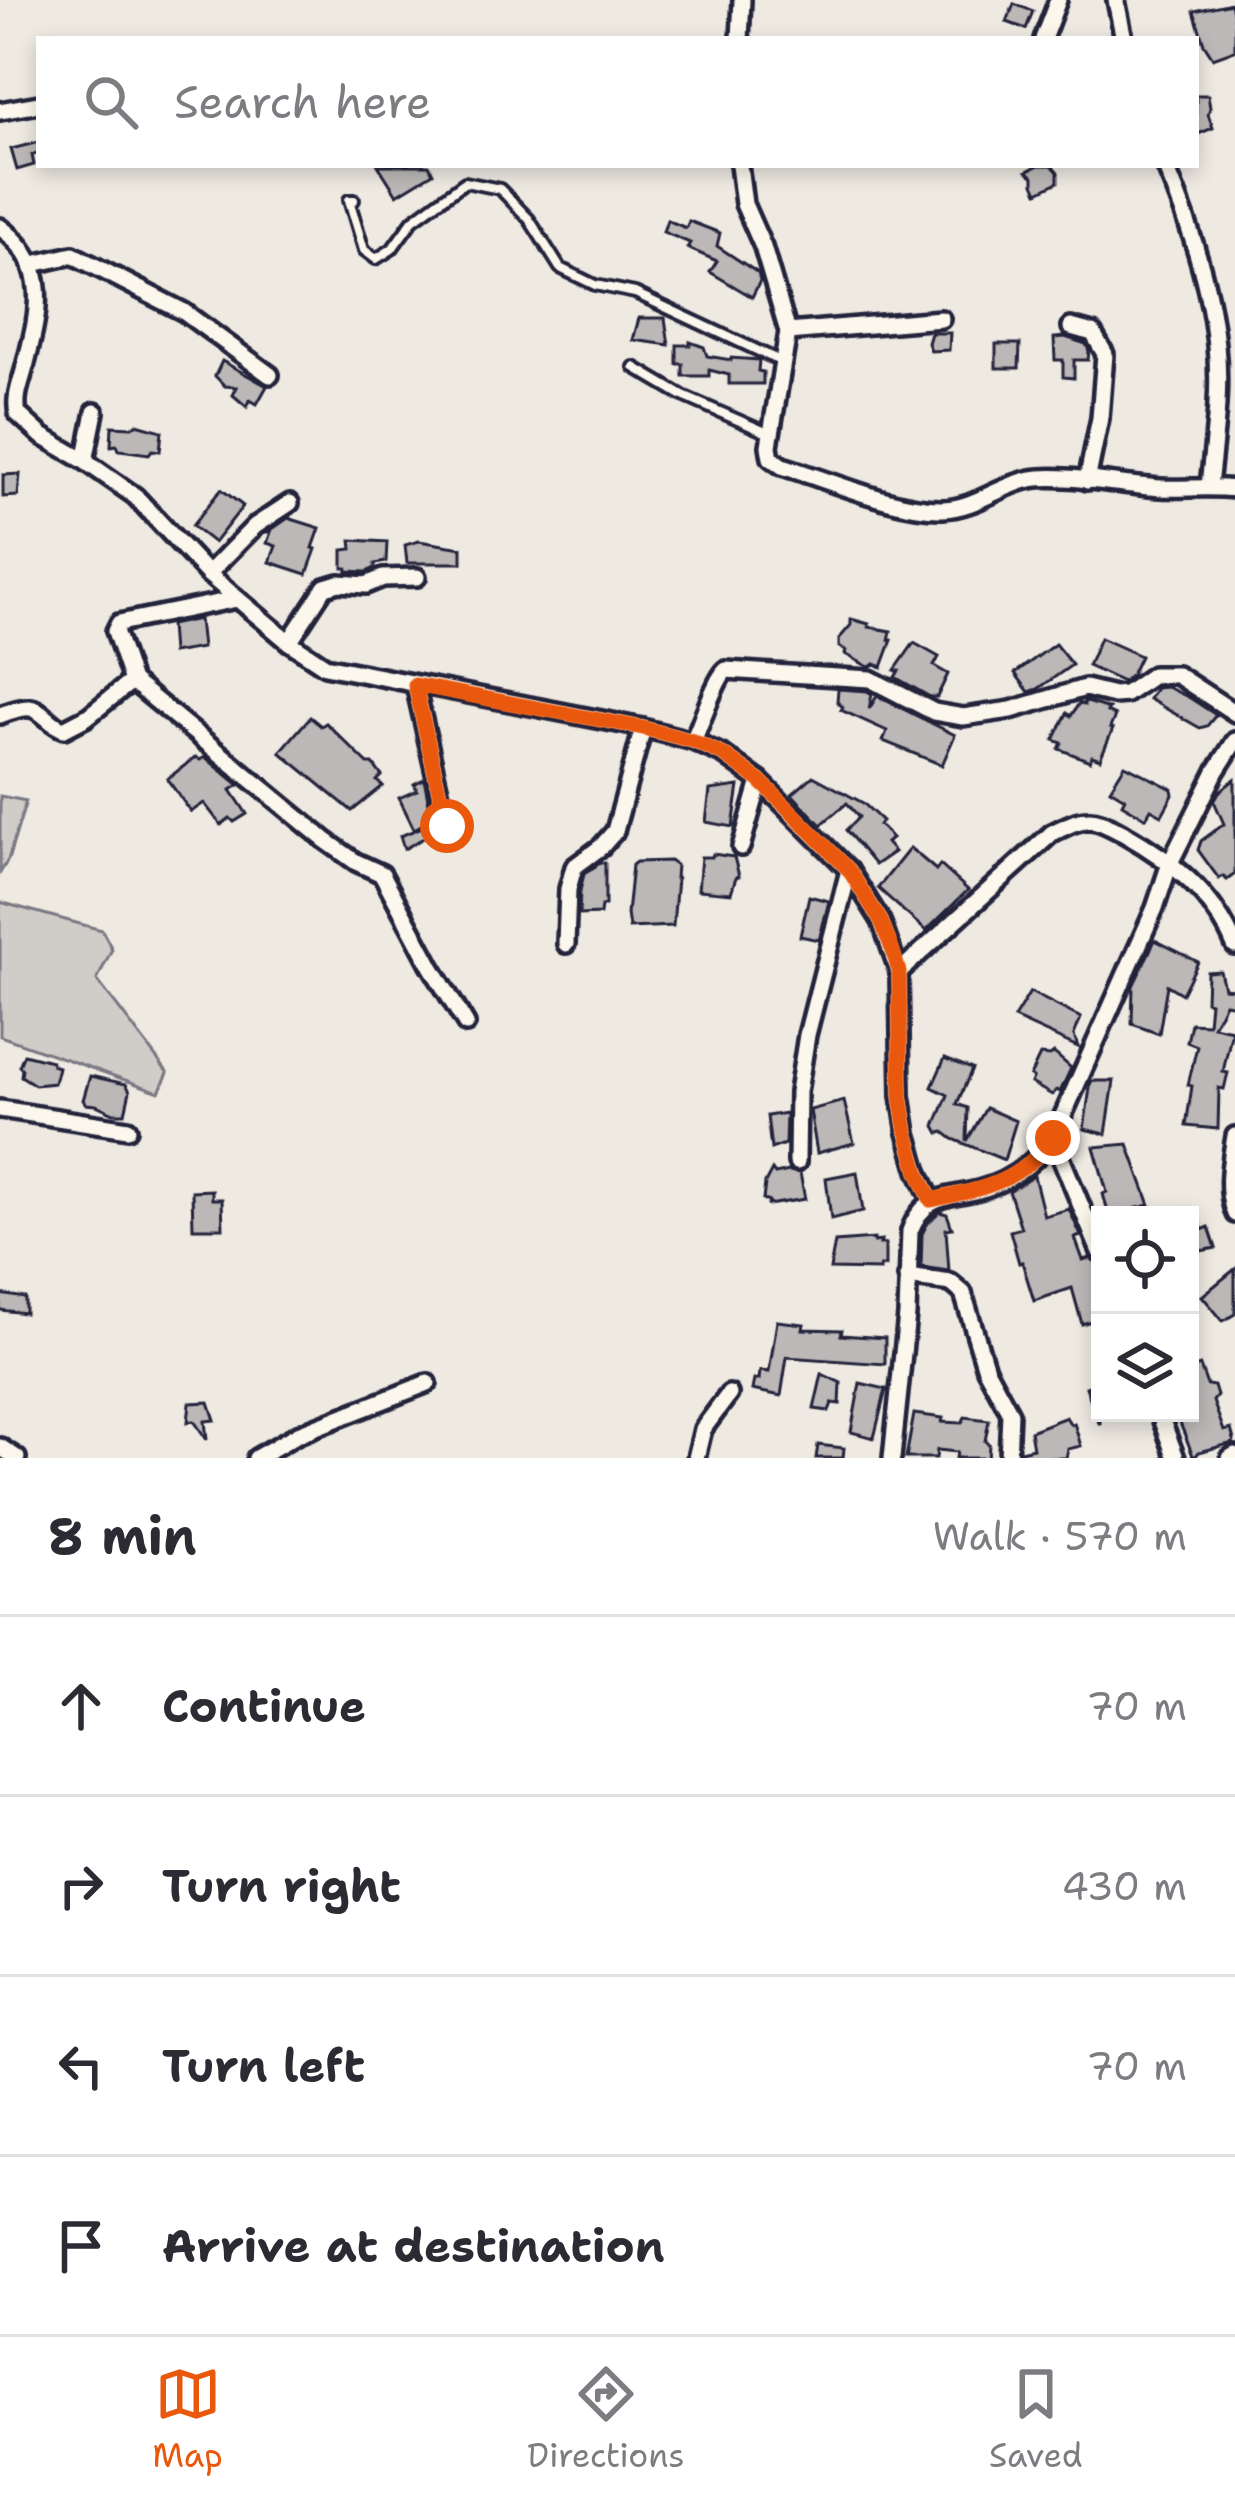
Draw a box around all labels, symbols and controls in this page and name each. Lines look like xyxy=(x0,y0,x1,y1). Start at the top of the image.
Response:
search box xyxy=(36,36,1199,168)
icon: search xyxy=(78,69,144,135)
text: Search here xyxy=(174,72,431,132)
route start xyxy=(420,799,474,853)
route end xyxy=(1026,1111,1080,1165)
map controls xyxy=(1091,1206,1199,1422)
button: locate xyxy=(1091,1206,1199,1314)
button: layers xyxy=(1091,1314,1199,1422)
text: 8 min xyxy=(48,1502,197,1570)
text: Walk · 570 m xyxy=(933,1510,1187,1562)
icon: ahead xyxy=(48,1673,114,1739)
text: Continue xyxy=(162,1676,366,1736)
text: 70 m xyxy=(1086,1680,1187,1732)
icon: right xyxy=(48,1853,114,1919)
text: Turn right xyxy=(162,1856,401,1916)
text: 430 m xyxy=(1062,1860,1187,1912)
icon: left xyxy=(48,2033,114,2099)
text: Turn left xyxy=(162,2036,365,2096)
text: 70 m xyxy=(1086,2040,1187,2092)
icon: arrive xyxy=(48,2213,114,2279)
text: Arrive at destination xyxy=(162,2216,665,2276)
tab: Map xyxy=(152,2361,223,2478)
tab: Directions xyxy=(527,2361,685,2478)
tab: Saved xyxy=(989,2361,1083,2478)

